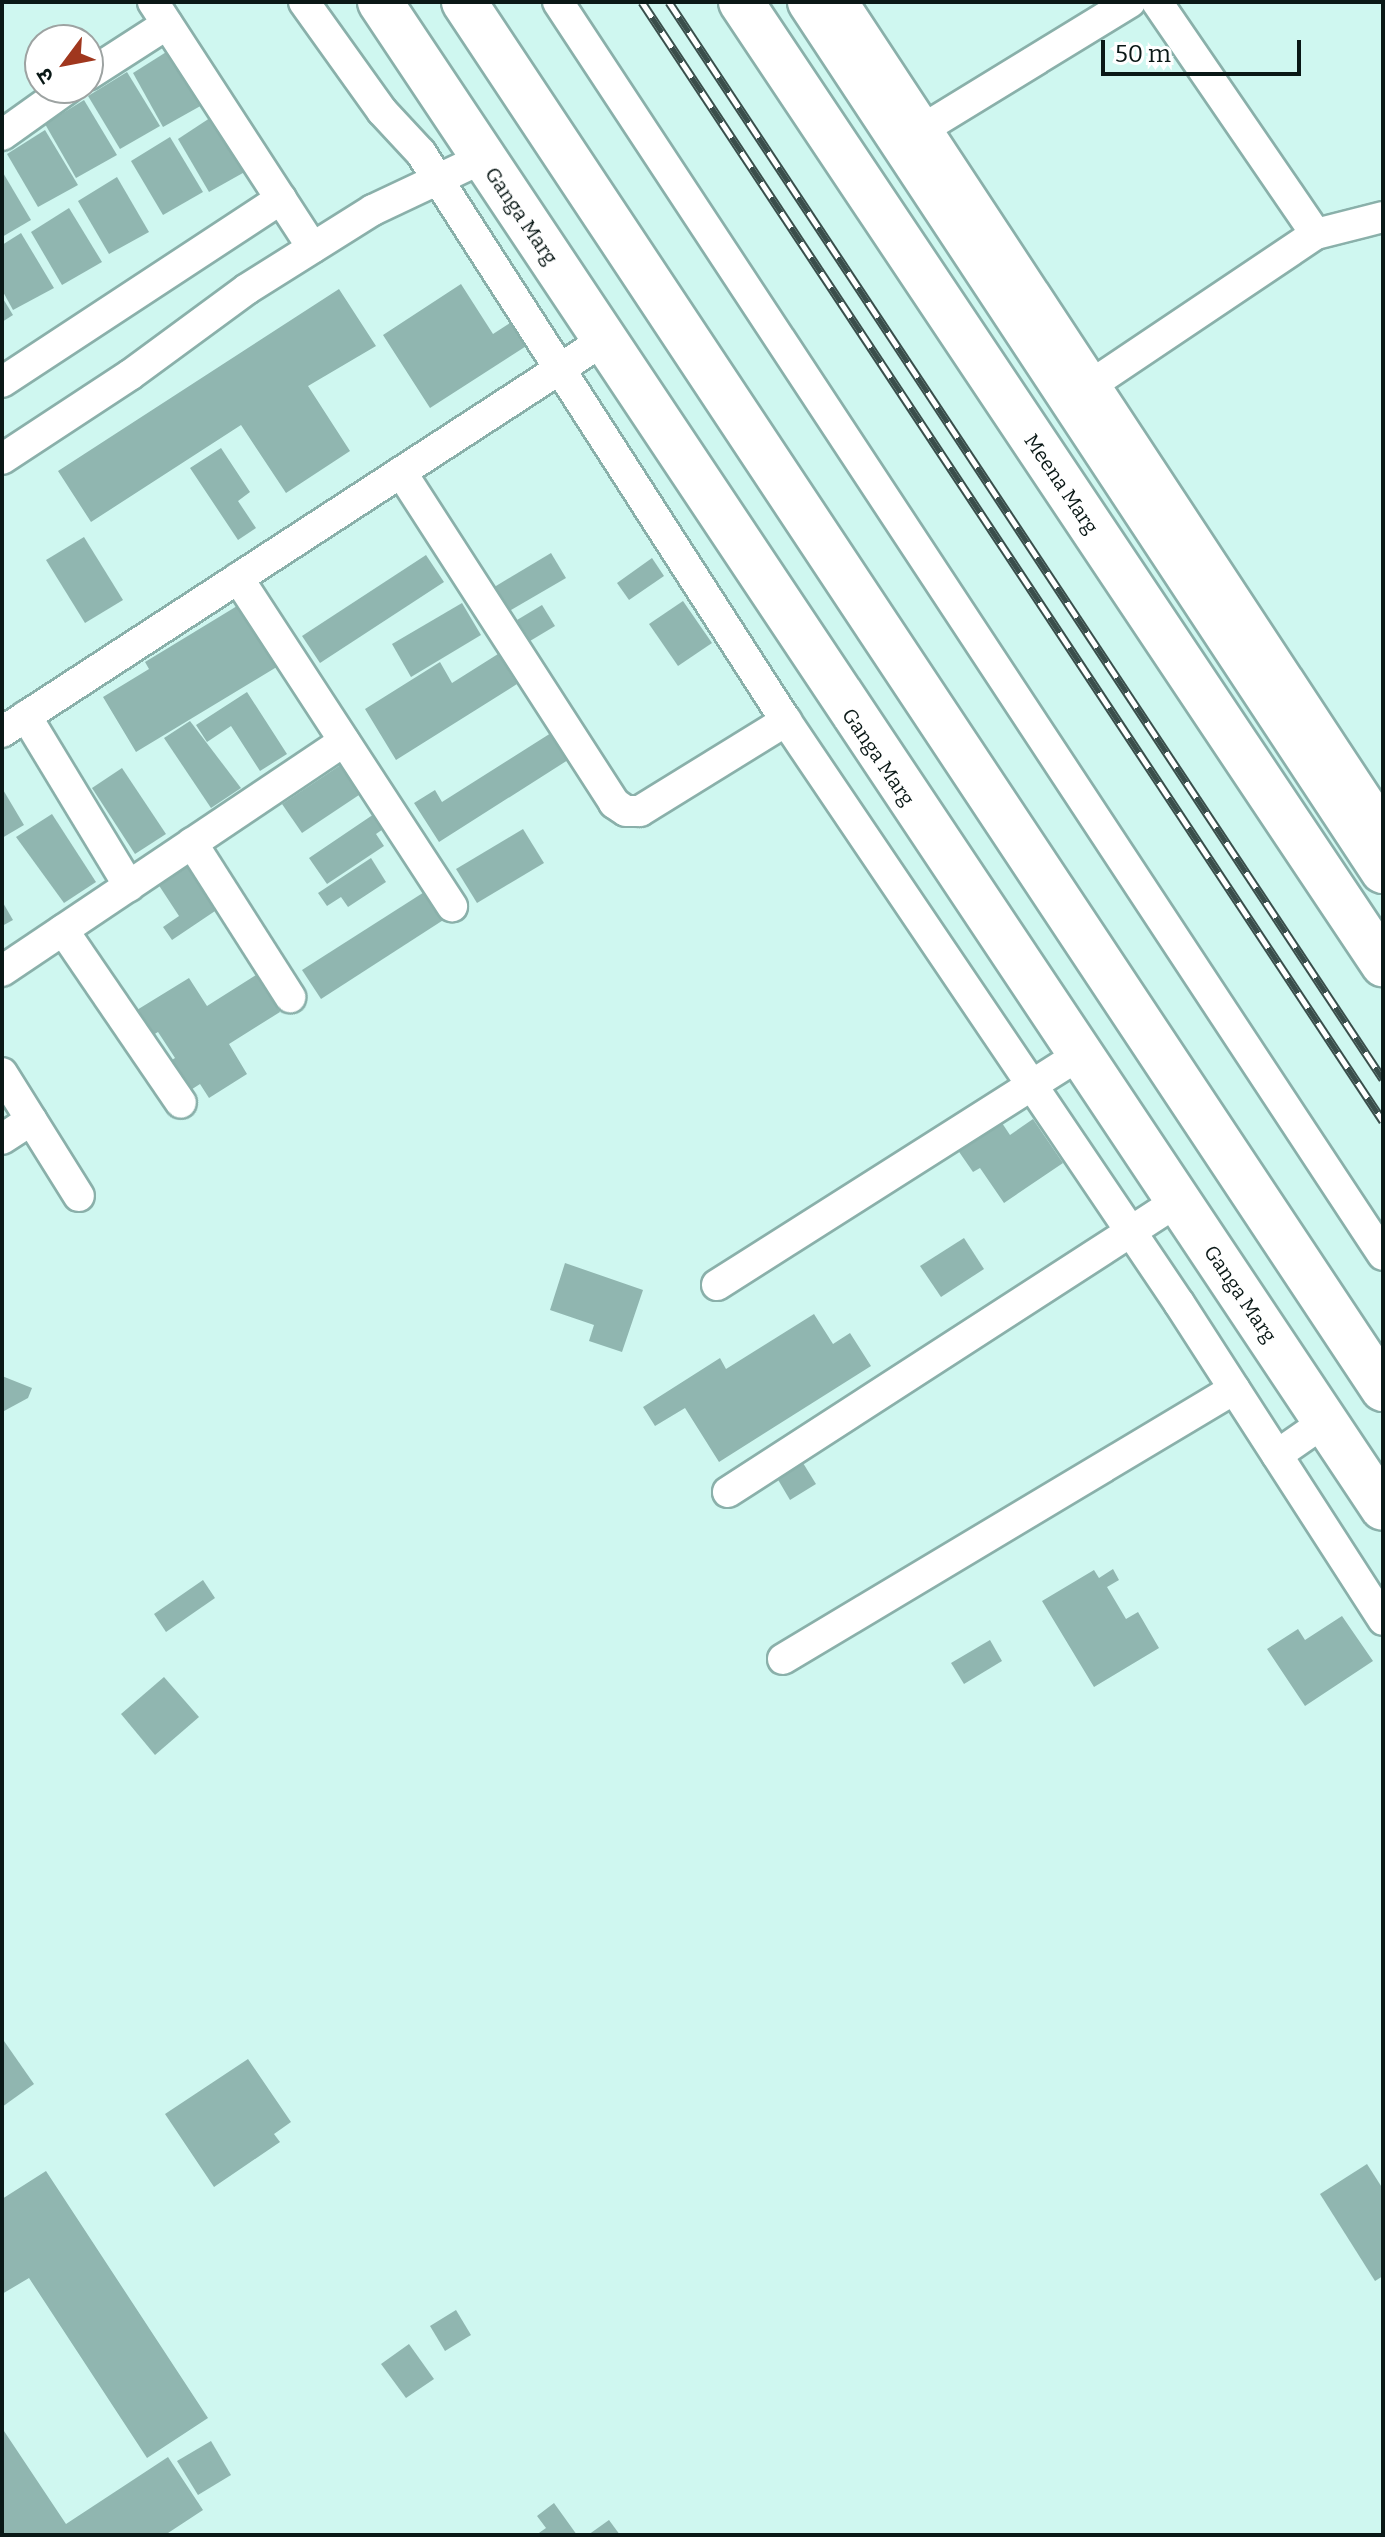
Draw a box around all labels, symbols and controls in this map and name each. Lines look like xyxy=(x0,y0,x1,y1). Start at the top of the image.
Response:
north arrow xyxy=(24,24,104,104)
scale bar xyxy=(1105,24,1305,74)
text: 50 m xyxy=(1115,40,1171,68)
text: उ xyxy=(30,63,60,89)
street label: Ganga Marg xyxy=(480,163,562,269)
street label: Meena Marg xyxy=(1019,430,1103,538)
street label: Ganga Marg xyxy=(837,704,919,810)
street label: Ganga Marg xyxy=(1199,1241,1281,1347)

